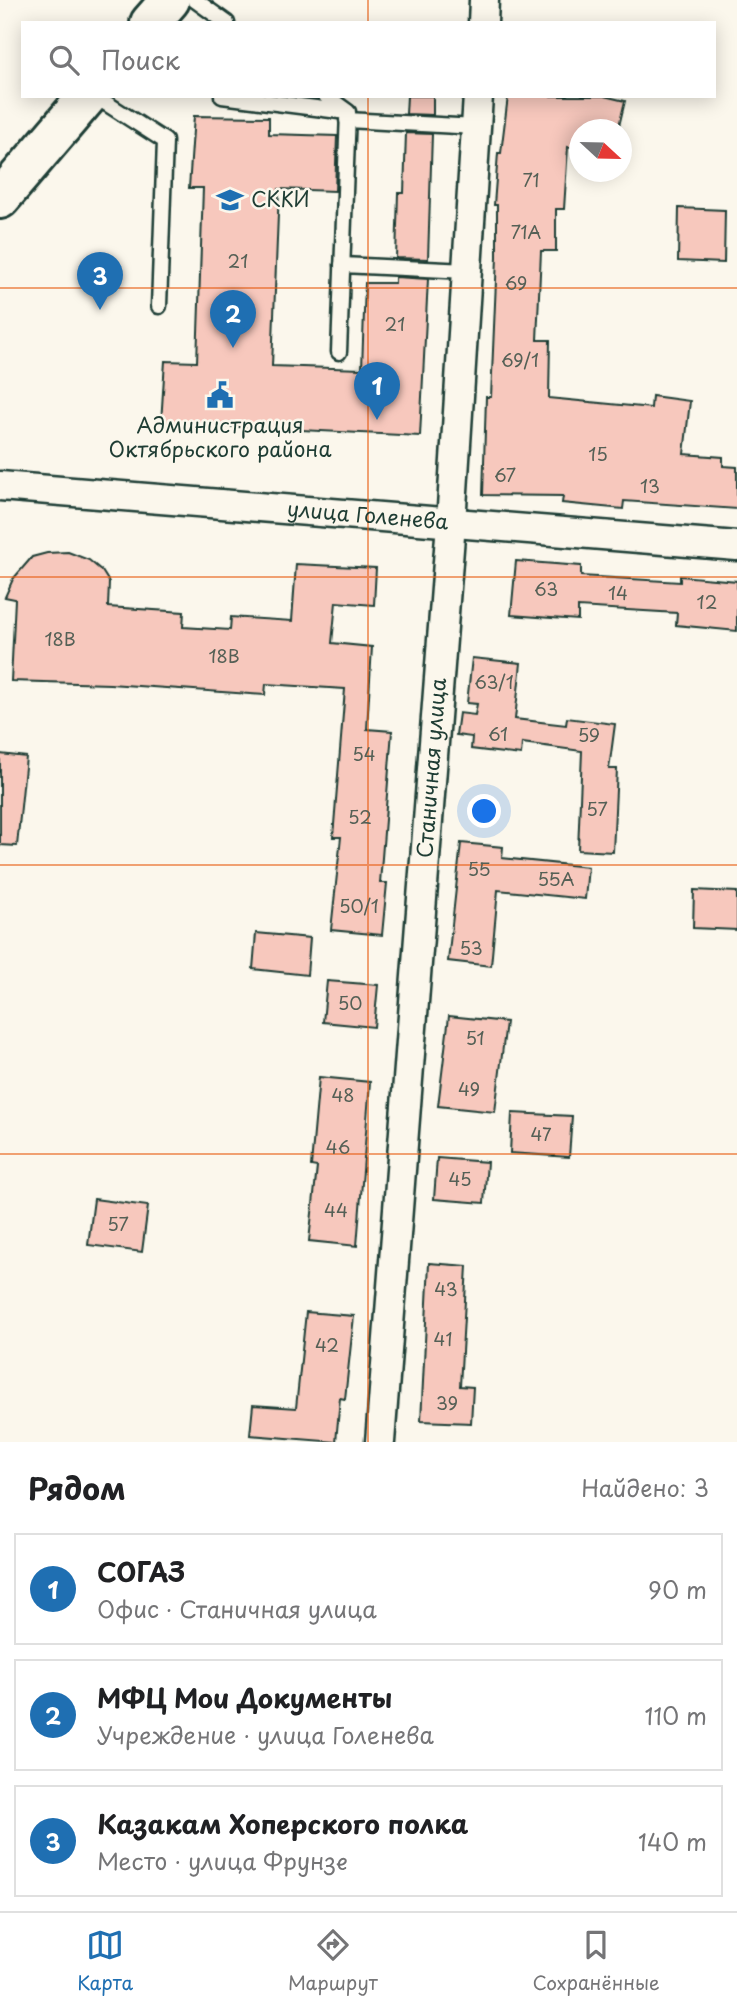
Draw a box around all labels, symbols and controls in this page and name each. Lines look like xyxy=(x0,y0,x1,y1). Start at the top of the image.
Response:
search box xyxy=(21,21,716,98)
text: Поиск xyxy=(101,40,180,79)
icon: search xyxy=(45,41,83,79)
north arrow xyxy=(569,119,632,182)
house number: 71 xyxy=(523,166,539,193)
place label: СККИ xyxy=(251,182,310,214)
school or university icon: СККИ xyxy=(215,185,245,215)
house number: 71А xyxy=(511,218,542,245)
house number: 21 xyxy=(228,247,248,274)
pin: 3 xyxy=(77,252,123,310)
house number: 69 xyxy=(505,269,527,296)
pin: 2 xyxy=(210,290,256,348)
house number: 21 xyxy=(385,310,405,337)
house number: 69/1 xyxy=(501,346,539,373)
pin: 1 xyxy=(354,362,400,420)
public building icon: Администрация Октябрьского района xyxy=(205,380,235,410)
place label: Администрация Октябрьского района xyxy=(109,408,331,464)
house number: 15 xyxy=(588,440,608,467)
house number: 67 xyxy=(494,461,516,488)
house number: 13 xyxy=(640,472,660,499)
street label: улица Голенева xyxy=(286,491,450,536)
house number: 63 xyxy=(534,575,558,602)
house number: 14 xyxy=(608,579,628,606)
house number: 12 xyxy=(697,588,717,615)
house number: 18В xyxy=(44,625,76,652)
house number: 18В xyxy=(208,642,240,669)
house number: 63/1 xyxy=(474,668,514,695)
street label: Станичная улица xyxy=(407,676,453,859)
house number: 61 xyxy=(488,720,508,747)
house number: 59 xyxy=(578,721,600,748)
house number: 54 xyxy=(352,740,376,767)
your location xyxy=(467,794,501,828)
house number: 57 xyxy=(586,795,608,822)
house number: 52 xyxy=(348,803,372,830)
house number: 55 xyxy=(467,855,491,882)
house number: 55А xyxy=(538,865,575,892)
house number: 50/1 xyxy=(339,892,379,919)
house number: 53 xyxy=(459,934,483,961)
house number: 50 xyxy=(338,989,362,1016)
house number: 51 xyxy=(465,1024,485,1051)
house number: 49 xyxy=(458,1075,480,1102)
house number: 48 xyxy=(331,1081,355,1108)
house number: 47 xyxy=(530,1120,552,1147)
house number: 46 xyxy=(326,1133,350,1160)
house number: 45 xyxy=(449,1165,472,1192)
house number: 44 xyxy=(324,1196,348,1223)
house number: 57 xyxy=(107,1210,129,1237)
house number: 43 xyxy=(434,1275,458,1302)
house number: 41 xyxy=(434,1325,452,1352)
house number: 42 xyxy=(315,1331,339,1358)
house number: 39 xyxy=(436,1389,458,1416)
text: Рядом xyxy=(28,1465,126,1510)
text: Найдено: 3 xyxy=(581,1470,709,1505)
text: СОГАЗ xyxy=(97,1552,185,1591)
text: 1 xyxy=(48,1572,59,1607)
text: 90 m xyxy=(648,1572,707,1607)
text: Офис · Станичная улица xyxy=(97,1591,377,1626)
text: МФЦ Мои Документы xyxy=(97,1678,392,1717)
text: 2 xyxy=(45,1698,61,1733)
text: 110 m xyxy=(645,1698,707,1733)
text: Учреждение · улица Голенева xyxy=(97,1717,434,1752)
text: Казакам Хоперского полка xyxy=(97,1804,468,1843)
text: 3 xyxy=(45,1824,61,1859)
text: 140 m xyxy=(638,1824,707,1859)
text: Место · улица Фрунзе xyxy=(97,1843,348,1878)
tab: Карта xyxy=(77,1926,133,1996)
tab: Маршрут xyxy=(288,1926,378,1996)
tab: Сохранённые xyxy=(533,1926,660,1996)

